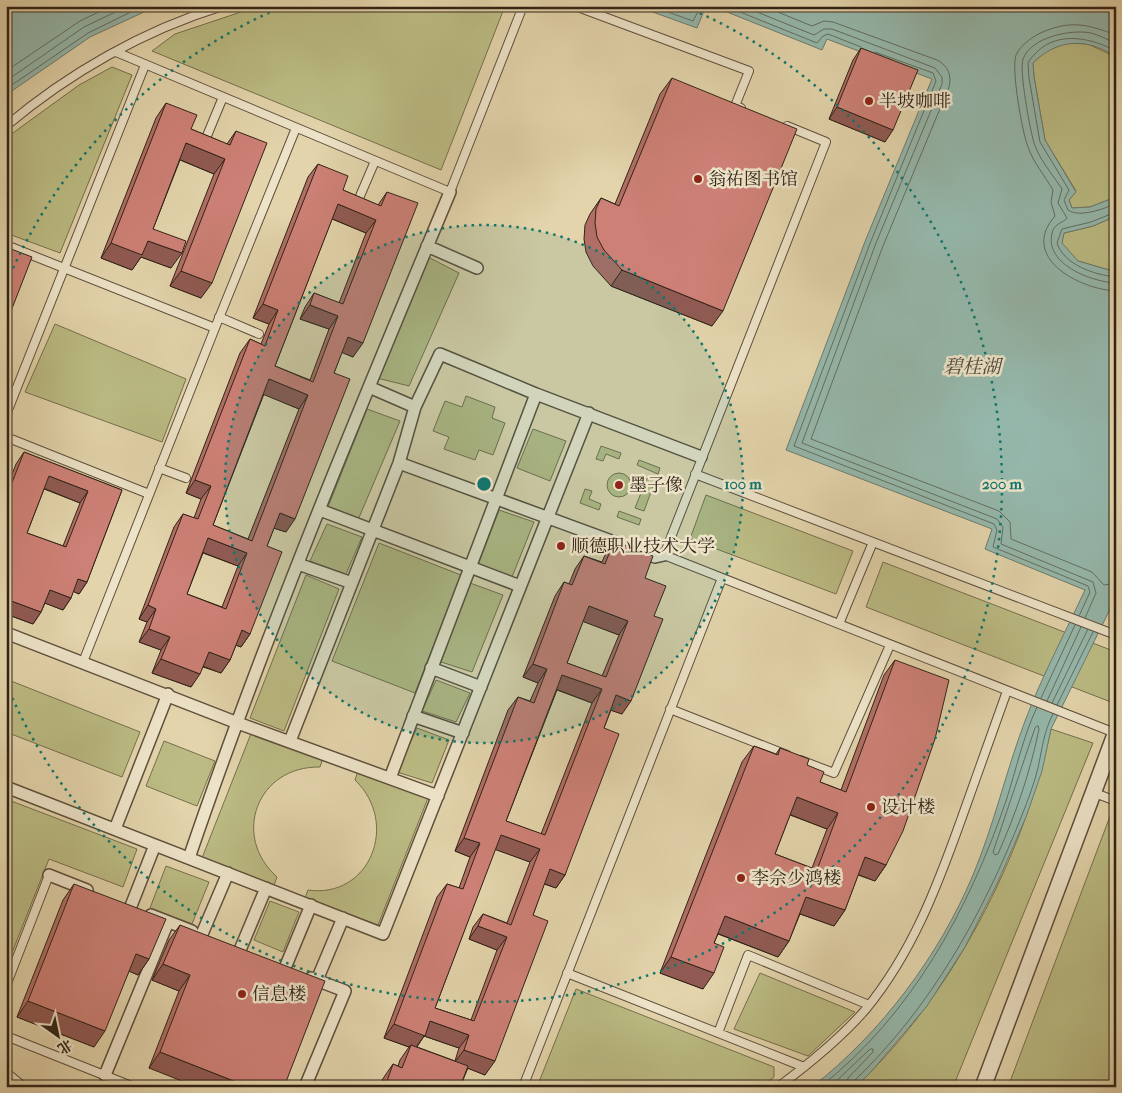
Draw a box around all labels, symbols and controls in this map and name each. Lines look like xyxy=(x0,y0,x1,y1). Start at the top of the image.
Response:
place label: 半坡咖啡 xyxy=(879,91,951,112)
marker: 半坡咖啡 xyxy=(863,95,875,107)
place label: 翁祐图书馆 xyxy=(708,169,798,190)
marker: 翁祐图书馆 xyxy=(692,173,704,185)
water label: 碧桂湖 xyxy=(943,356,1003,378)
centre of rings xyxy=(475,475,493,493)
place label: 墨子像 xyxy=(629,475,683,496)
text: 100 m xyxy=(724,475,762,493)
text: 200 m xyxy=(982,475,1022,493)
marker: 墨子像 xyxy=(613,479,625,491)
place label: 顺德职业技术大学 xyxy=(571,536,715,557)
marker: 顺德职业技术大学 xyxy=(555,540,567,552)
place label: 设计楼 xyxy=(881,797,935,818)
marker: 设计楼 xyxy=(865,801,877,813)
place label: 李佘少鸿楼 xyxy=(751,868,841,889)
marker: 李佘少鸿楼 xyxy=(735,872,747,884)
place label: 信息楼 xyxy=(252,984,306,1005)
marker: 信息楼 xyxy=(236,988,248,1000)
north arrow xyxy=(32,1010,82,1060)
text: 北 xyxy=(54,1036,75,1057)

